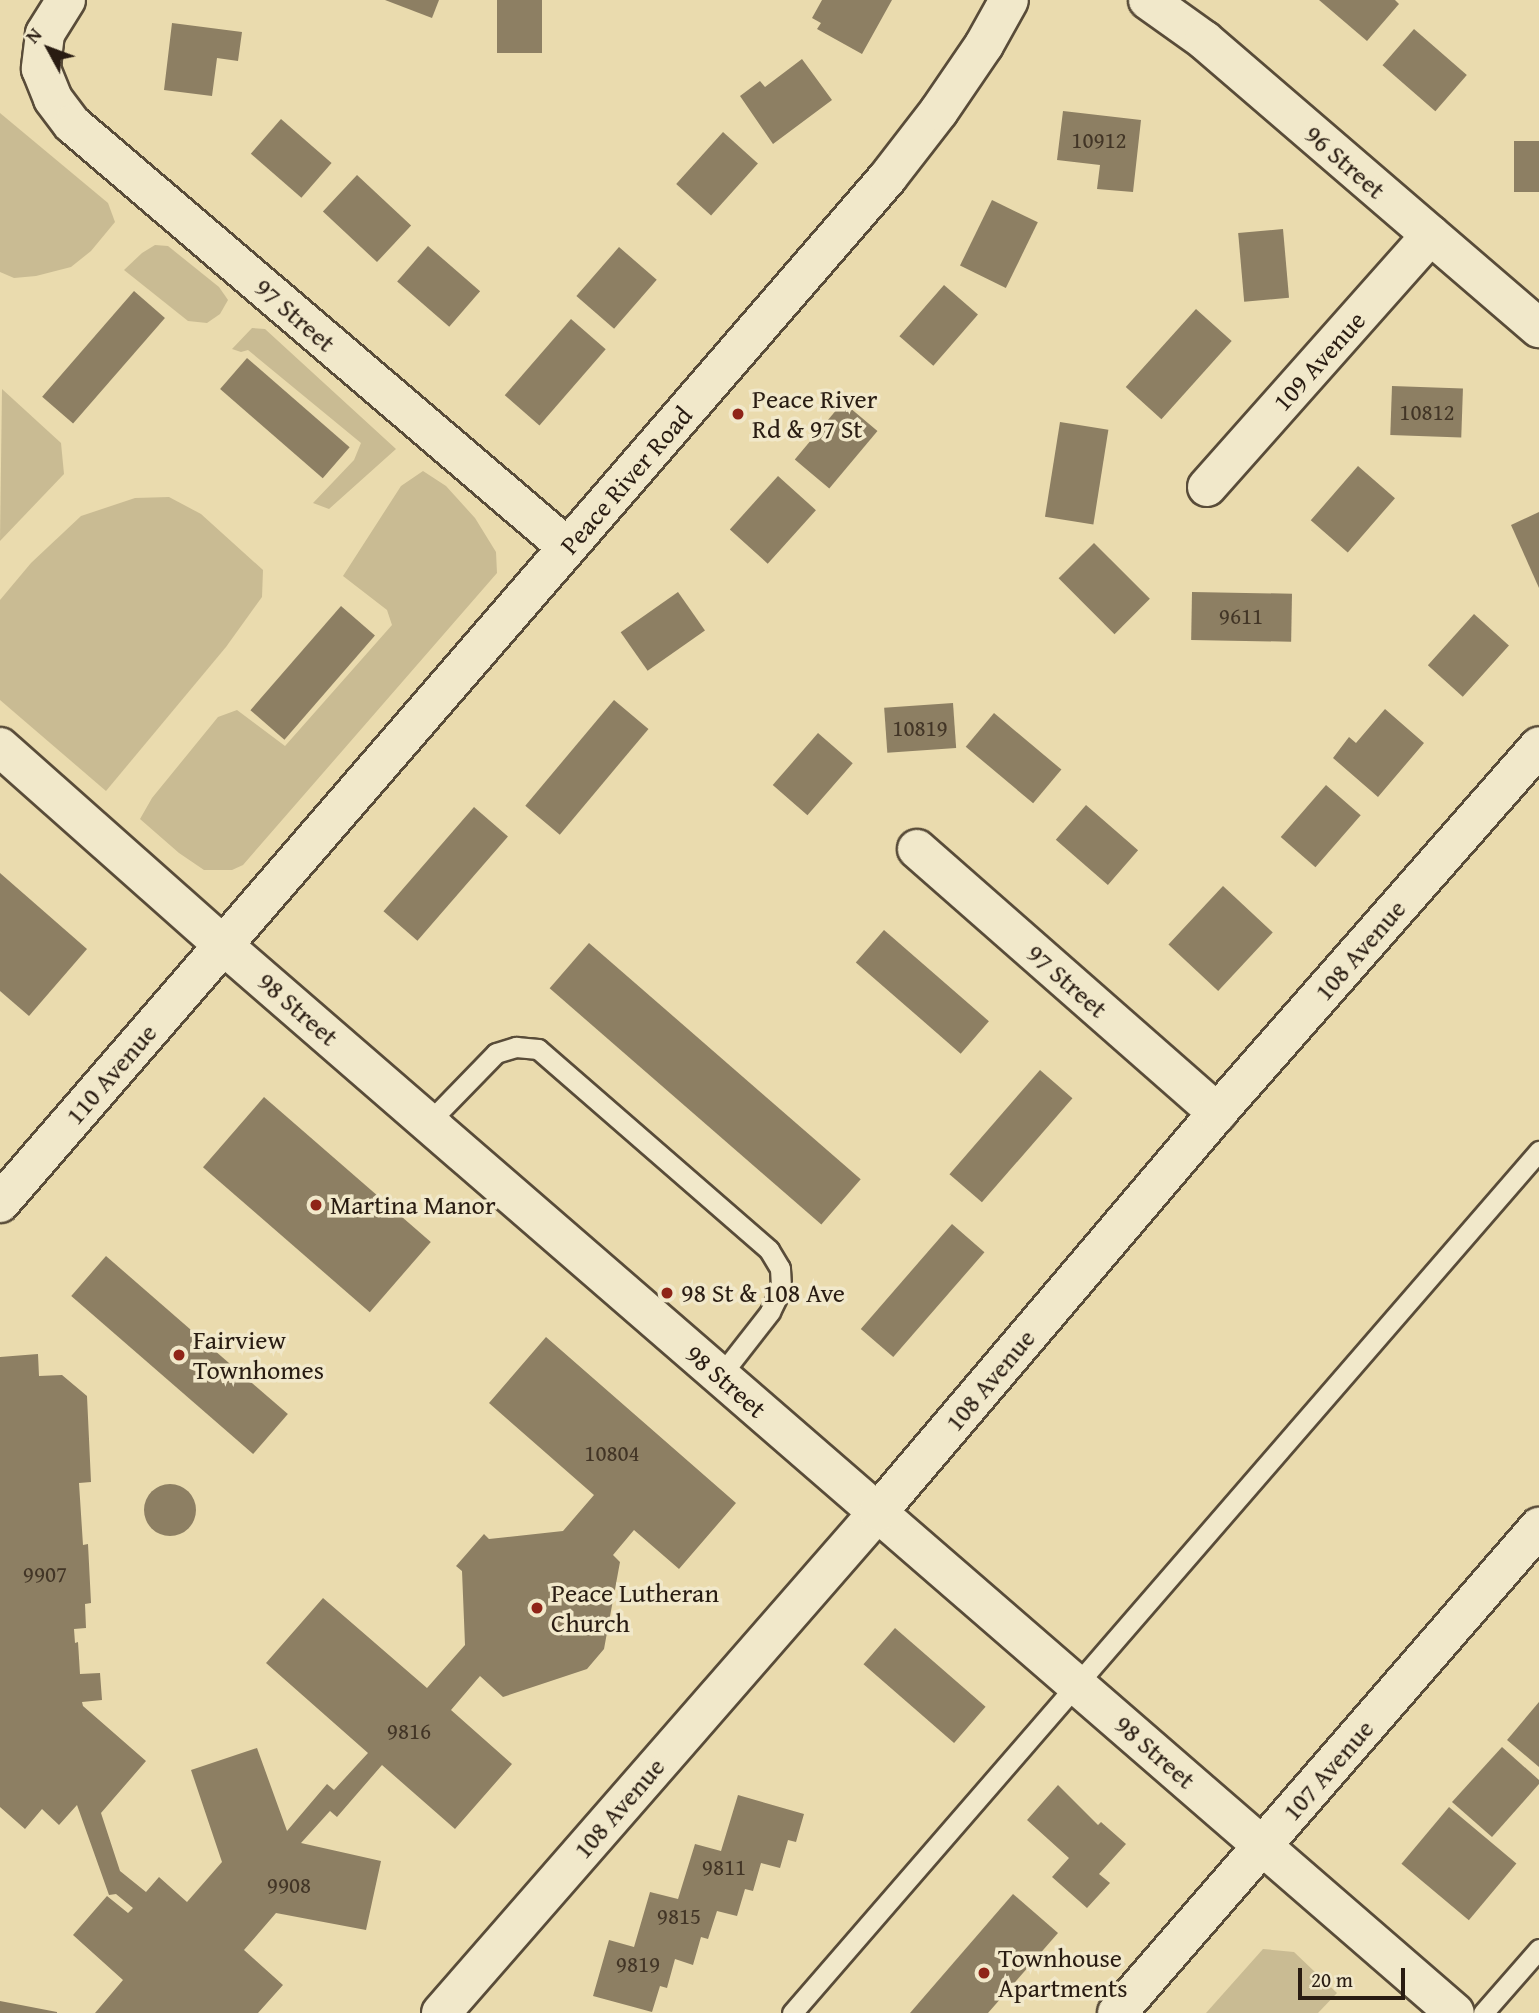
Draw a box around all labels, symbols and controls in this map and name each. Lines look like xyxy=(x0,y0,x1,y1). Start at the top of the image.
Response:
north arrow xyxy=(14,14,84,84)
text: N xyxy=(18,21,48,49)
street label: 96 Street xyxy=(1298,119,1392,205)
house number: 10912 xyxy=(1071,126,1127,154)
street label: 97 Street xyxy=(248,272,342,358)
street label: 109 Avenue xyxy=(1266,305,1372,417)
place label: Peace River Rd & 97 St xyxy=(752,383,877,444)
house number: 10812 xyxy=(1399,398,1455,426)
street label: Peace River Road xyxy=(553,400,699,560)
marker: Peace River Rd & 97 St xyxy=(730,406,746,422)
house number: 9611 xyxy=(1219,602,1263,630)
house number: 10819 xyxy=(892,714,948,742)
street label: 108 Avenue xyxy=(1308,893,1412,1007)
street label: 97 Street xyxy=(1020,938,1114,1024)
street label: 98 Street xyxy=(251,966,345,1052)
street label: 110 Avenue xyxy=(59,1017,163,1131)
place label: Martina Manor xyxy=(330,1189,496,1221)
marker: Martina Manor xyxy=(308,1197,324,1213)
place label: 98 St & 108 Ave xyxy=(681,1277,845,1309)
marker: 98 St & 108 Ave xyxy=(659,1285,675,1301)
street label: 108 Avenue xyxy=(938,1323,1042,1437)
place label: Fairview Townhomes xyxy=(193,1324,324,1386)
street label: 98 Street xyxy=(679,1338,773,1424)
marker: Fairview Townhomes xyxy=(171,1347,187,1363)
house number: 10804 xyxy=(584,1439,640,1467)
house number: 9907 xyxy=(23,1560,67,1588)
place label: Peace Lutheran Church xyxy=(551,1577,719,1638)
marker: Peace Lutheran Church xyxy=(529,1600,545,1616)
street label: 98 Street xyxy=(1108,1709,1202,1795)
street label: 107 Avenue xyxy=(1276,1713,1380,1827)
house number: 9816 xyxy=(387,1717,431,1745)
street label: 108 Avenue xyxy=(567,1751,671,1865)
house number: 9811 xyxy=(702,1853,746,1881)
house number: 9908 xyxy=(267,1871,311,1899)
house number: 9815 xyxy=(657,1902,701,1930)
place label: Townhouse Apartments xyxy=(998,1942,1128,2004)
house number: 9819 xyxy=(616,1950,660,1978)
scale bar xyxy=(1301,1954,1408,1998)
text: 20 m xyxy=(1311,1964,1353,1995)
marker: Townhouse Apartments xyxy=(976,1965,992,1981)

